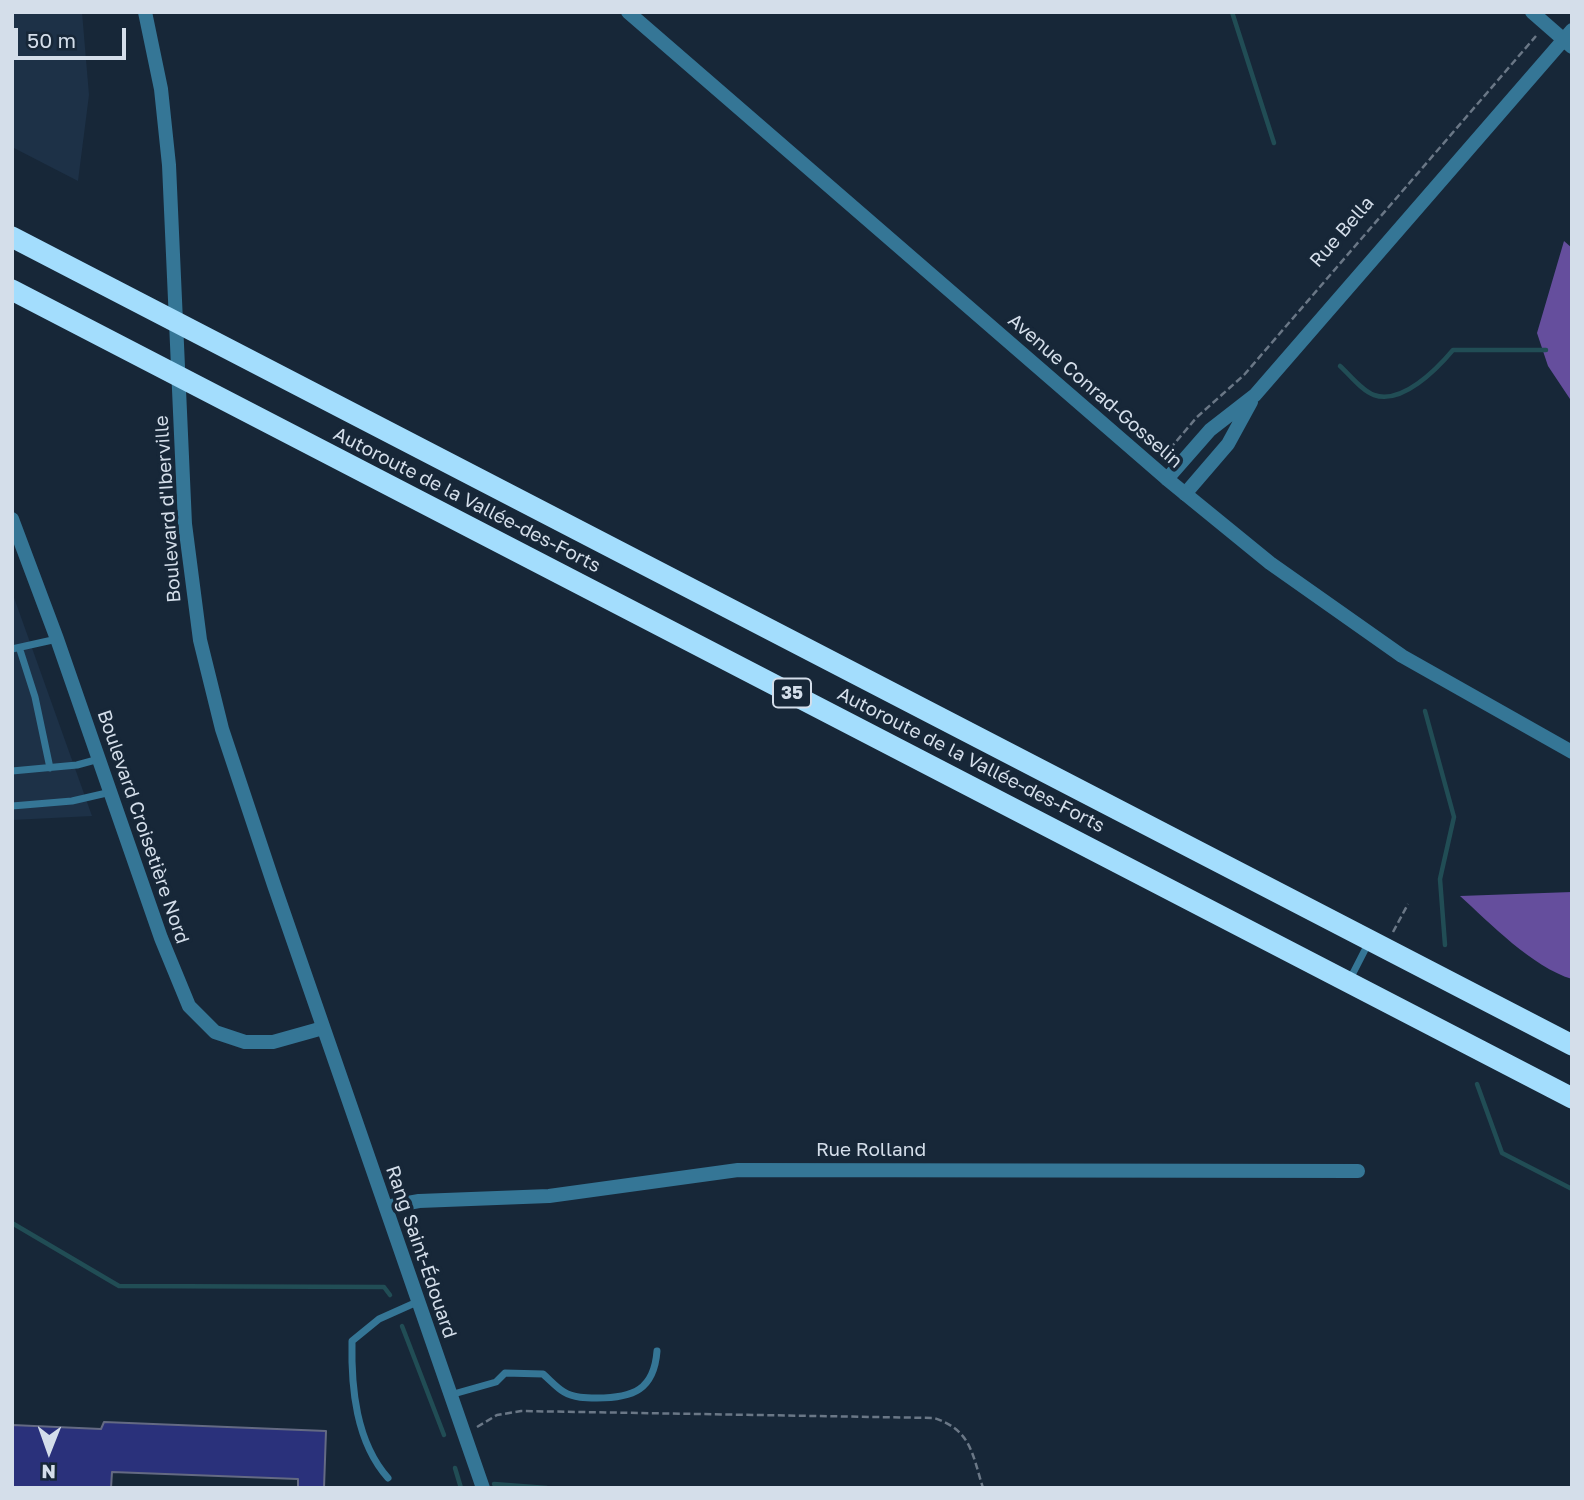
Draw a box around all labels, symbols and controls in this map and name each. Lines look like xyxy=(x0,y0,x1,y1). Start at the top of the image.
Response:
scale bar xyxy=(18,14,130,58)
text: 50 m xyxy=(27,27,76,53)
street label: Rue Bella xyxy=(1305,192,1379,272)
street label: Avenue Conrad-Gosselin xyxy=(1003,309,1187,473)
street label: Boulevard d'Iberville xyxy=(150,415,186,603)
street label: Autoroute de la Vallée-des-Forts xyxy=(330,422,604,578)
road number: 35 xyxy=(773,678,811,708)
street label: Autoroute de la Vallée-des-Forts xyxy=(834,682,1108,838)
street label: Boulevard Croisetière Nord xyxy=(92,707,194,947)
street label: Rue Rolland xyxy=(816,1139,926,1161)
street label: Rang Saint-Édouard xyxy=(381,1163,461,1341)
north arrow xyxy=(14,1416,84,1486)
text: N xyxy=(41,1461,56,1484)

